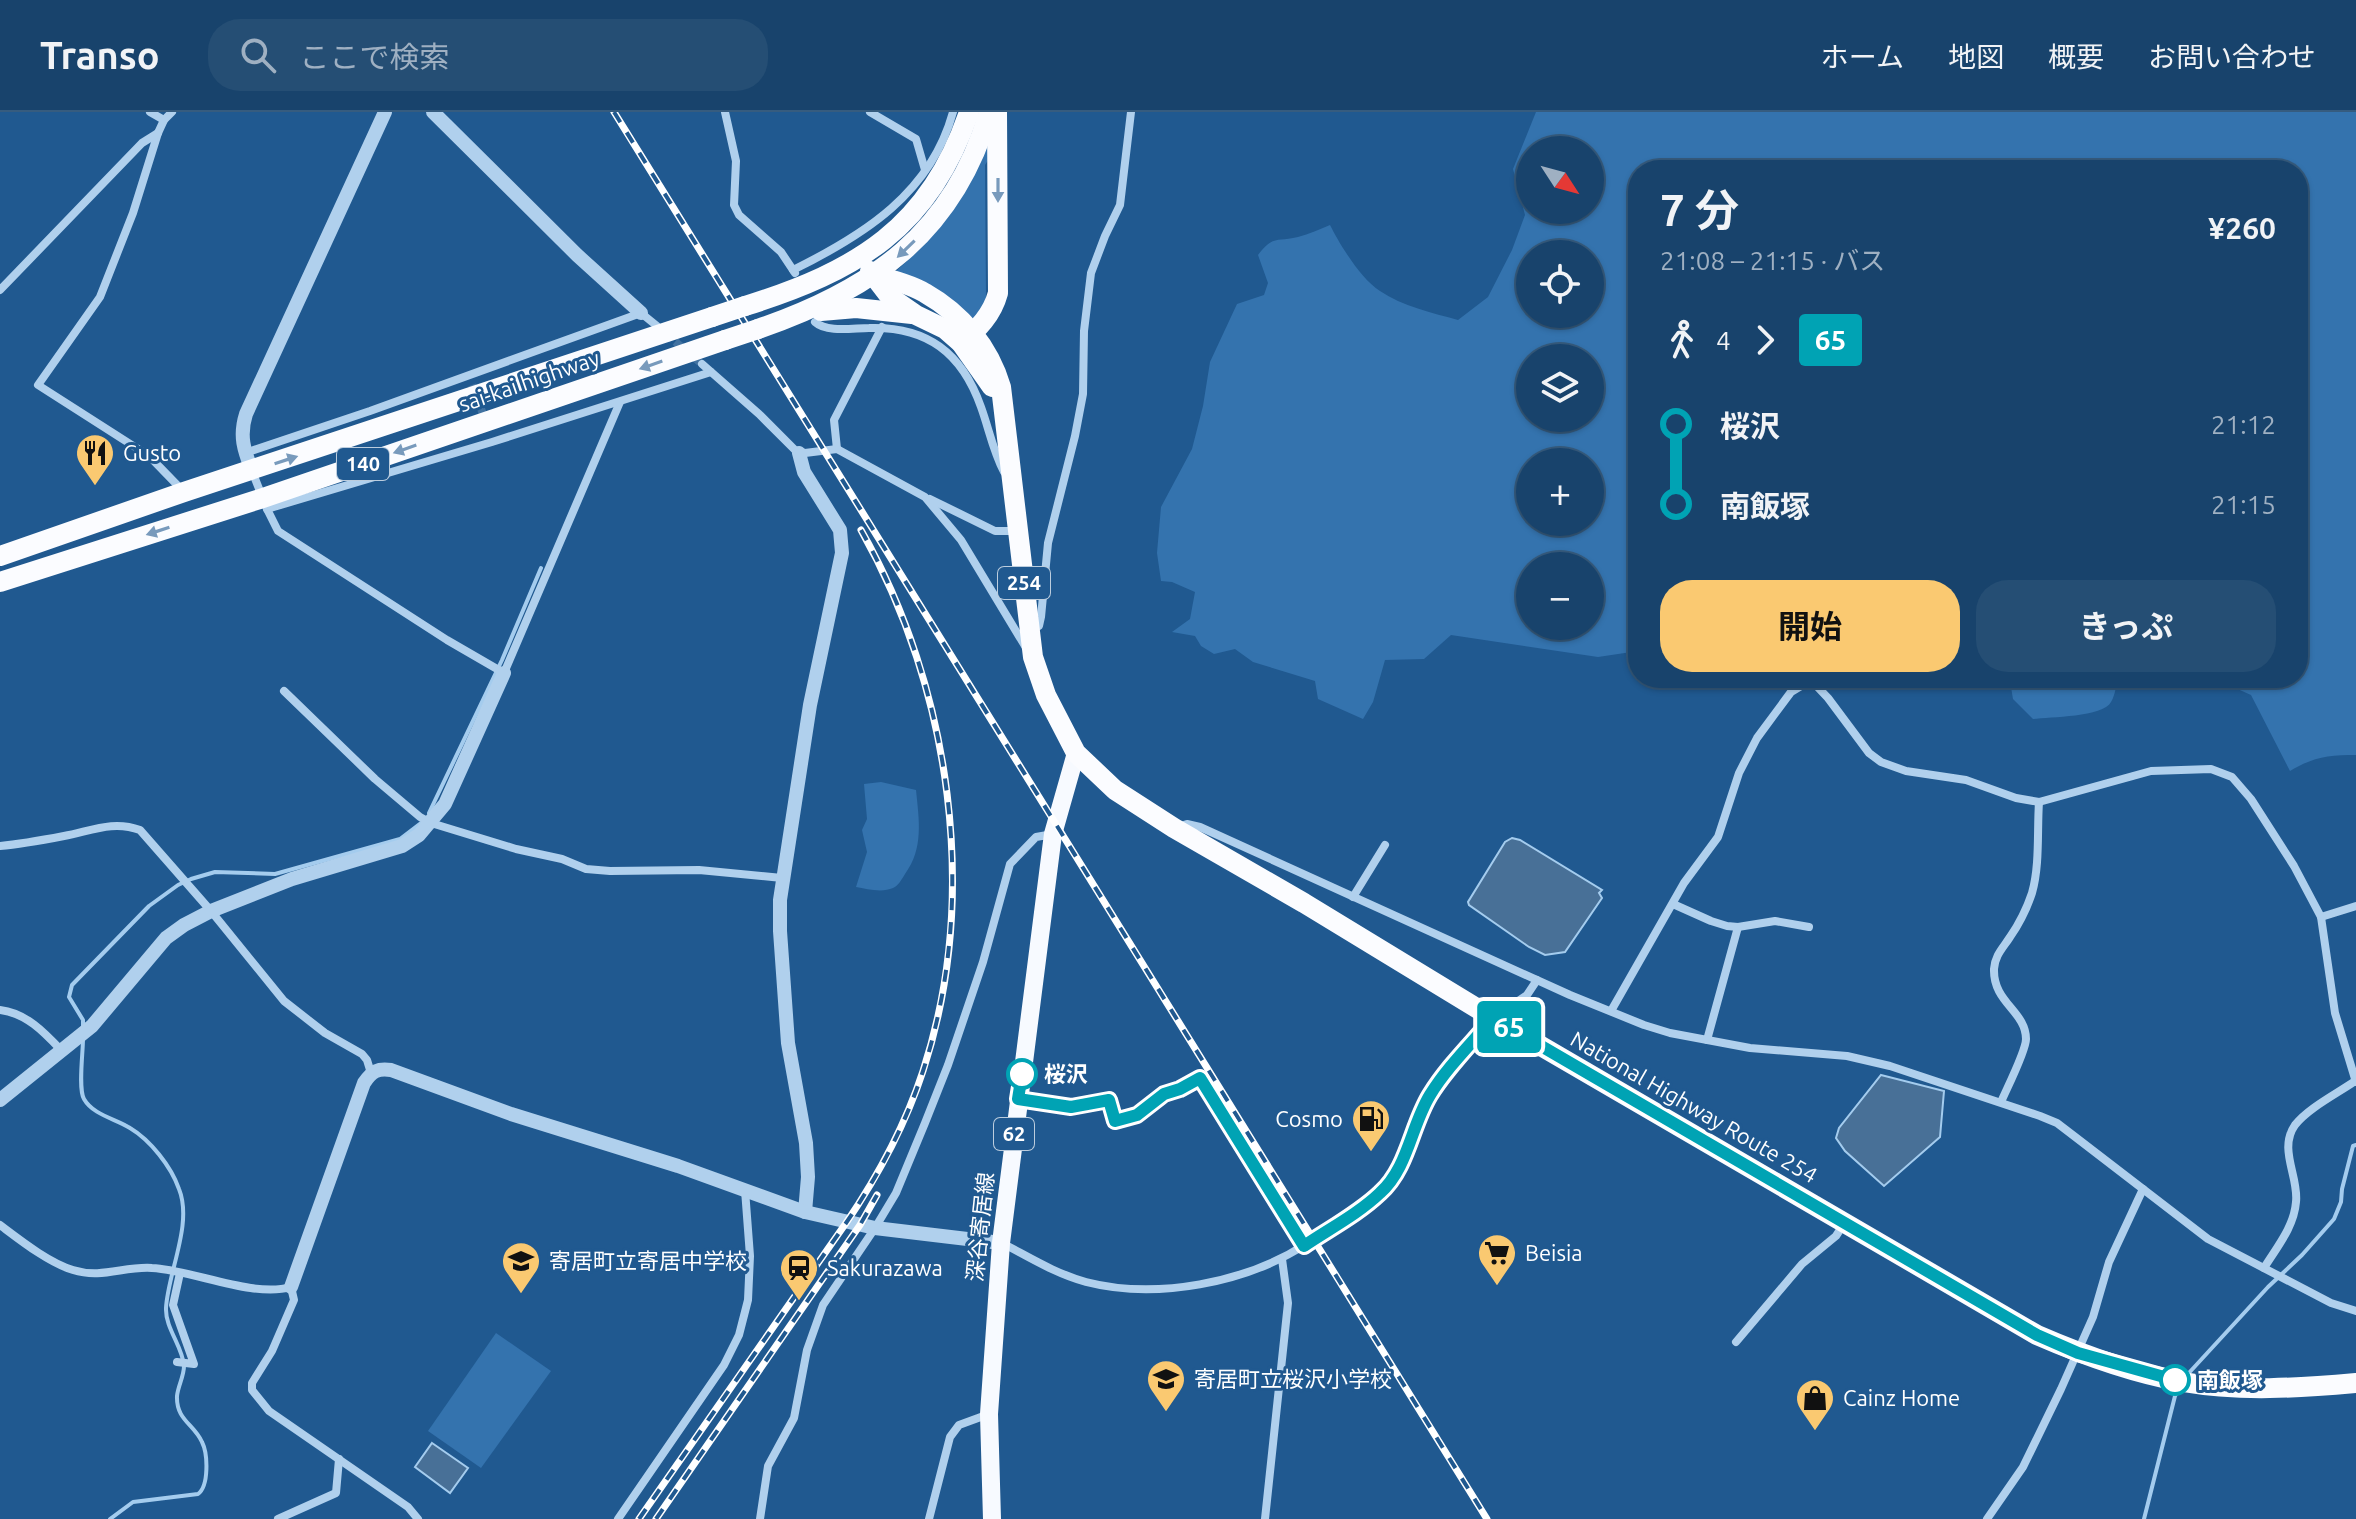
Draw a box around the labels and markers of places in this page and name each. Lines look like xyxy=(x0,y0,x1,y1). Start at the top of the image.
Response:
restaurant icon: Gusto xyxy=(74,432,116,487)
place label: Gusto xyxy=(123,440,181,465)
marker: 桜沢 xyxy=(1007,1059,1037,1089)
place label: 桜沢 xyxy=(1044,1061,1088,1086)
fuel station icon: Cosmo xyxy=(1350,1098,1392,1153)
place label: Cosmo xyxy=(1275,1106,1343,1131)
supermarket icon: Beisia xyxy=(1476,1232,1518,1287)
school or university icon: 寄居町立寄居中学校 xyxy=(500,1240,542,1295)
place label: Beisia xyxy=(1525,1240,1583,1265)
station icon: Sakurazawa xyxy=(778,1247,820,1302)
place label: 寄居町立寄居中学校 xyxy=(549,1248,747,1273)
place label: Sakurazawa xyxy=(827,1255,943,1280)
school or university icon: 寄居町立桜沢小学校 xyxy=(1145,1358,1187,1413)
marker: 南飯塚 xyxy=(2160,1365,2190,1395)
place label: 寄居町立桜沢小学校 xyxy=(1194,1366,1392,1391)
place label: 南飯塚 xyxy=(2197,1367,2263,1392)
shop icon: Cainz Home xyxy=(1794,1377,1836,1432)
place label: Cainz Home xyxy=(1843,1385,1960,1410)

